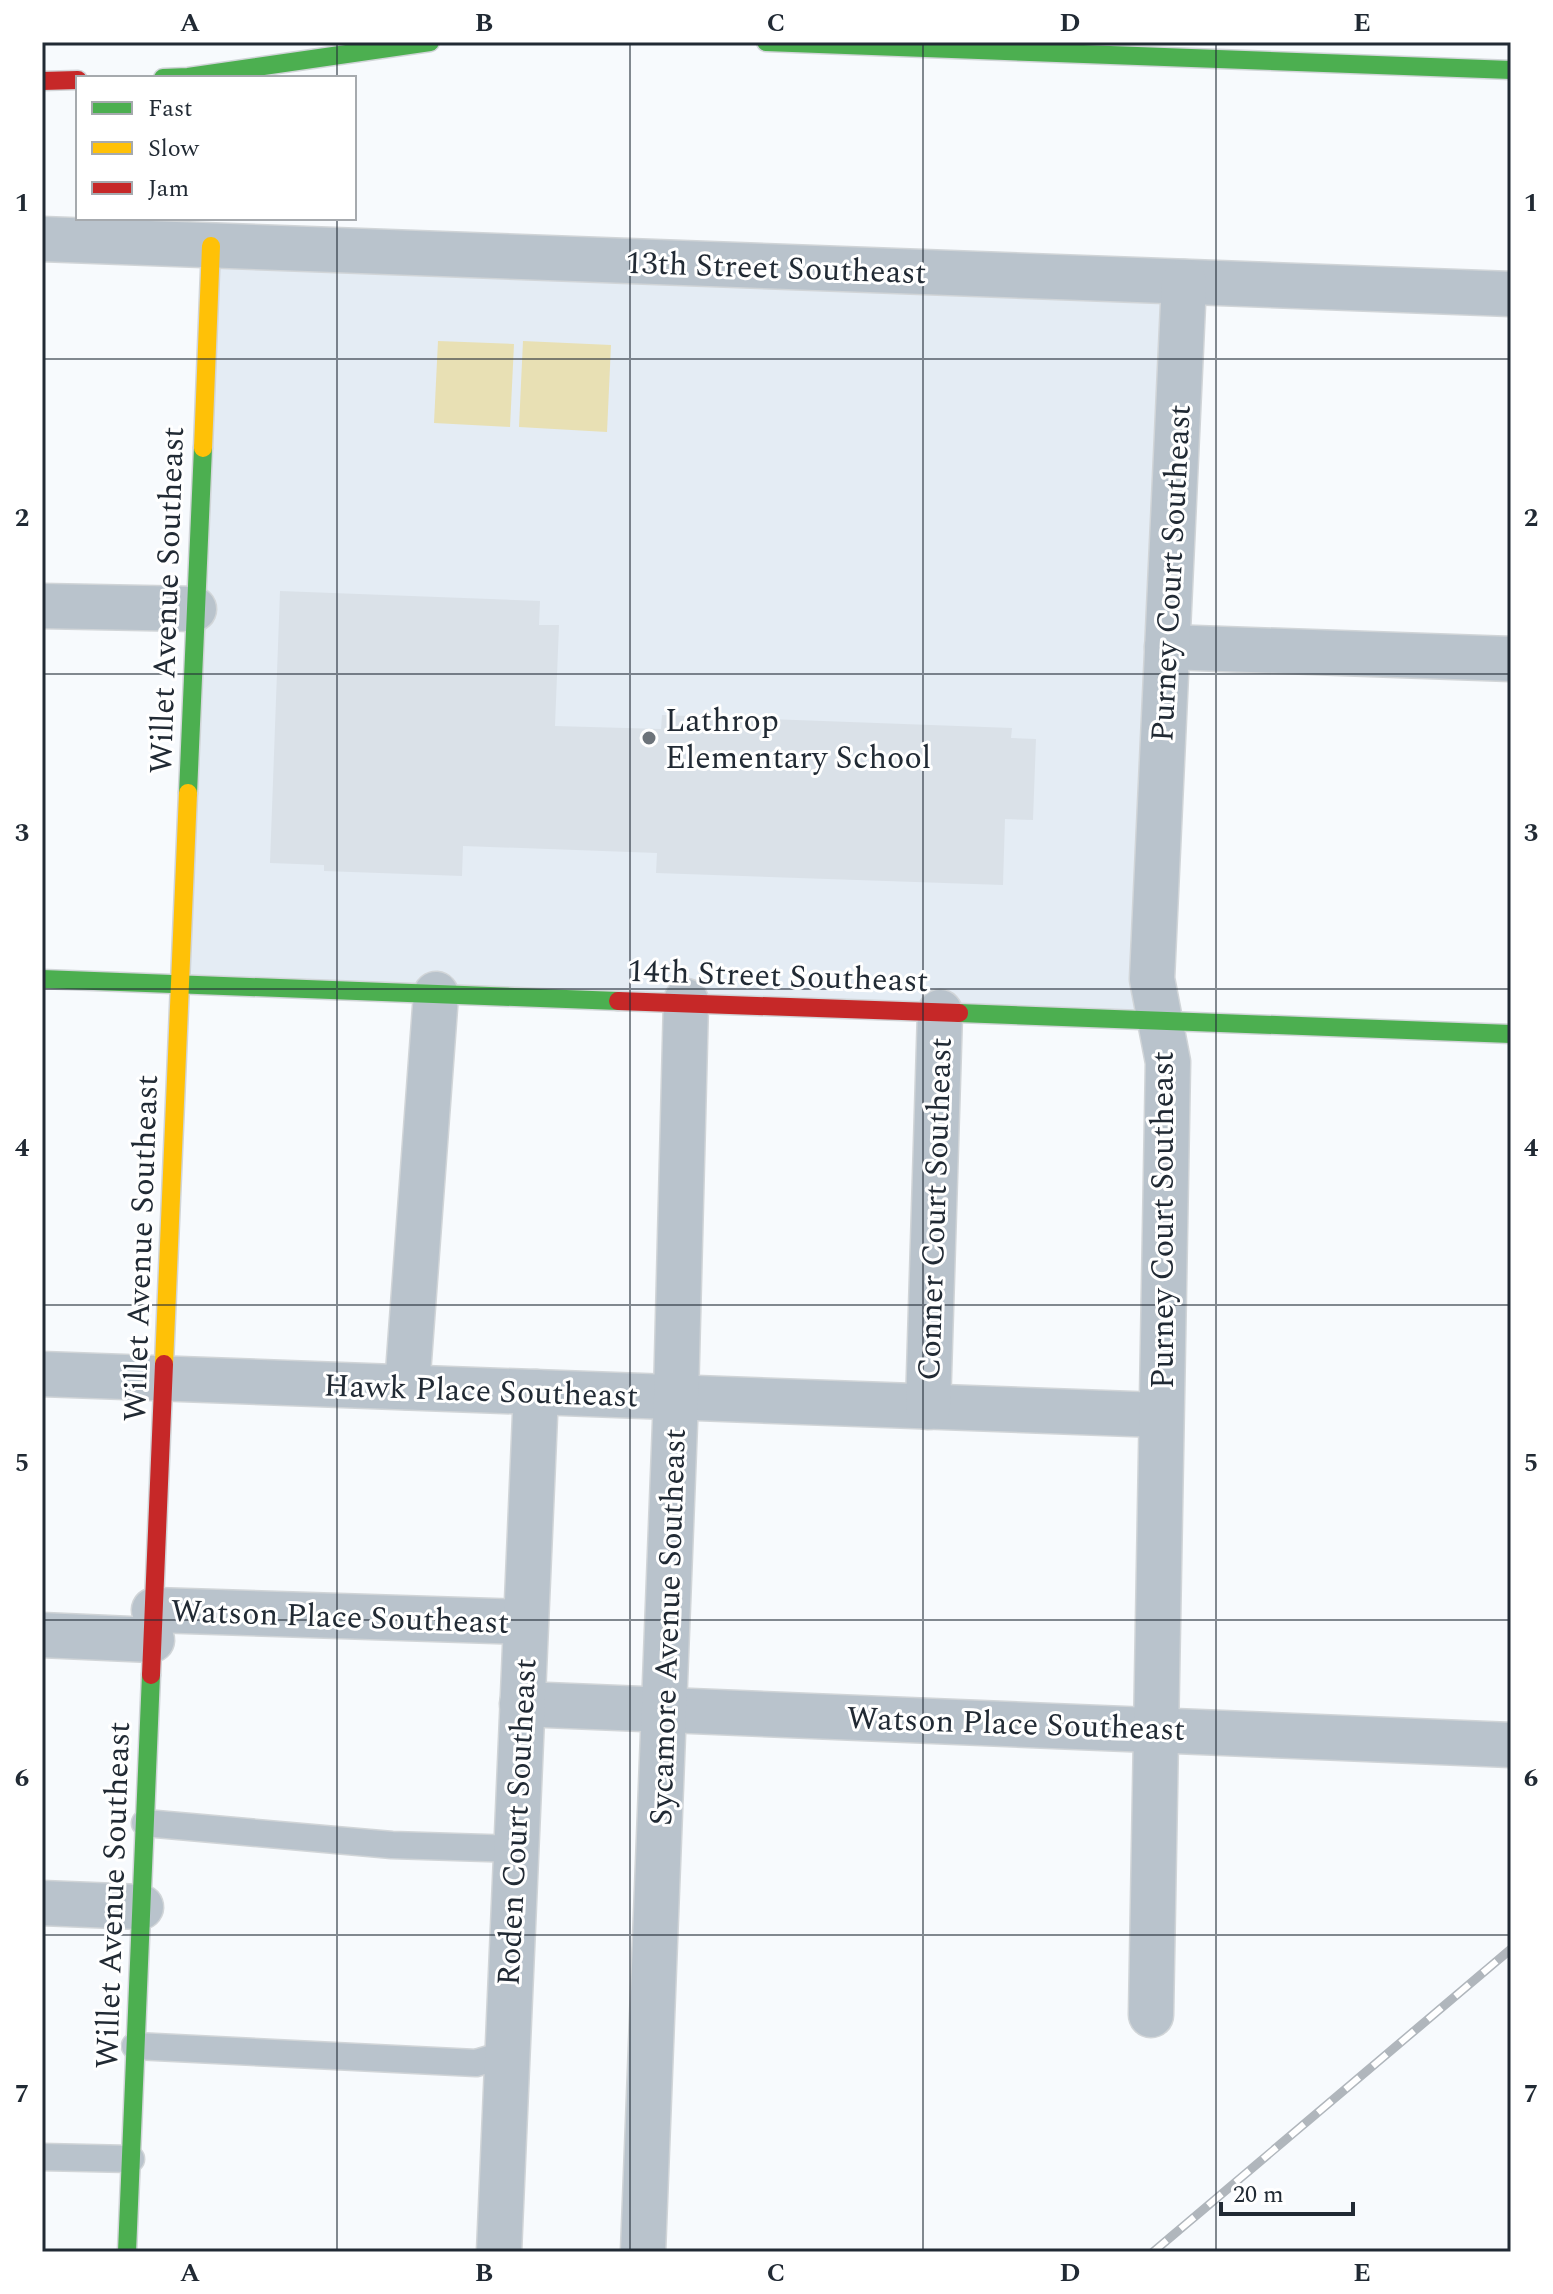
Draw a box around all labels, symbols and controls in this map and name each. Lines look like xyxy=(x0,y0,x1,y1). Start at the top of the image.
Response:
text: A xyxy=(180,3,200,43)
text: B xyxy=(475,3,493,43)
text: C xyxy=(767,3,785,43)
text: D xyxy=(1060,3,1080,43)
text: E xyxy=(1353,3,1371,43)
legend xyxy=(76,76,356,220)
text: Fast xyxy=(148,91,193,127)
text: Slow xyxy=(148,131,200,167)
text: Jam xyxy=(148,171,189,207)
text: 1 xyxy=(15,183,29,223)
text: 1 xyxy=(1524,183,1538,223)
street label: 13th Street Southeast xyxy=(625,239,927,298)
street label: Purney Court Southeast xyxy=(1138,403,1205,743)
street label: Willet Avenue Southeast xyxy=(137,426,198,774)
text: 2 xyxy=(15,498,29,538)
text: 2 xyxy=(1524,498,1538,538)
place label: Lathrop Elementary School xyxy=(665,697,931,783)
marker: Lathrop Elementary School xyxy=(640,729,658,747)
text: 3 xyxy=(15,813,29,853)
text: 3 xyxy=(1524,813,1538,853)
street label: 14th Street Southeast xyxy=(627,947,929,1006)
street label: Conner Court Southeast xyxy=(905,1037,966,1382)
street label: Purney Court Southeast xyxy=(1139,1051,1188,1389)
street label: Willet Avenue Southeast xyxy=(111,1074,172,1422)
text: 4 xyxy=(15,1128,30,1168)
text: 4 xyxy=(1524,1128,1539,1168)
street label: Hawk Place Southeast xyxy=(323,1362,639,1421)
street label: Sycamore Avenue Southeast xyxy=(637,1428,700,1827)
text: 5 xyxy=(15,1443,29,1483)
text: 5 xyxy=(1524,1443,1538,1483)
street label: Watson Place Southeast xyxy=(170,1587,510,1648)
street label: Roden Court Southeast xyxy=(484,1657,551,1987)
street label: Watson Place Southeast xyxy=(846,1694,1186,1755)
street label: Willet Avenue Southeast xyxy=(83,1721,144,2069)
text: 6 xyxy=(15,1758,29,1798)
text: 6 xyxy=(1524,1758,1538,1798)
text: 7 xyxy=(15,2074,29,2114)
text: 7 xyxy=(1524,2074,1538,2114)
scale bar xyxy=(1221,2166,1353,2216)
text: 20 m xyxy=(1233,2177,1284,2213)
text: A xyxy=(180,2253,200,2293)
text: B xyxy=(475,2253,493,2293)
text: C xyxy=(767,2253,785,2293)
text: D xyxy=(1060,2253,1080,2293)
text: E xyxy=(1353,2253,1371,2293)

